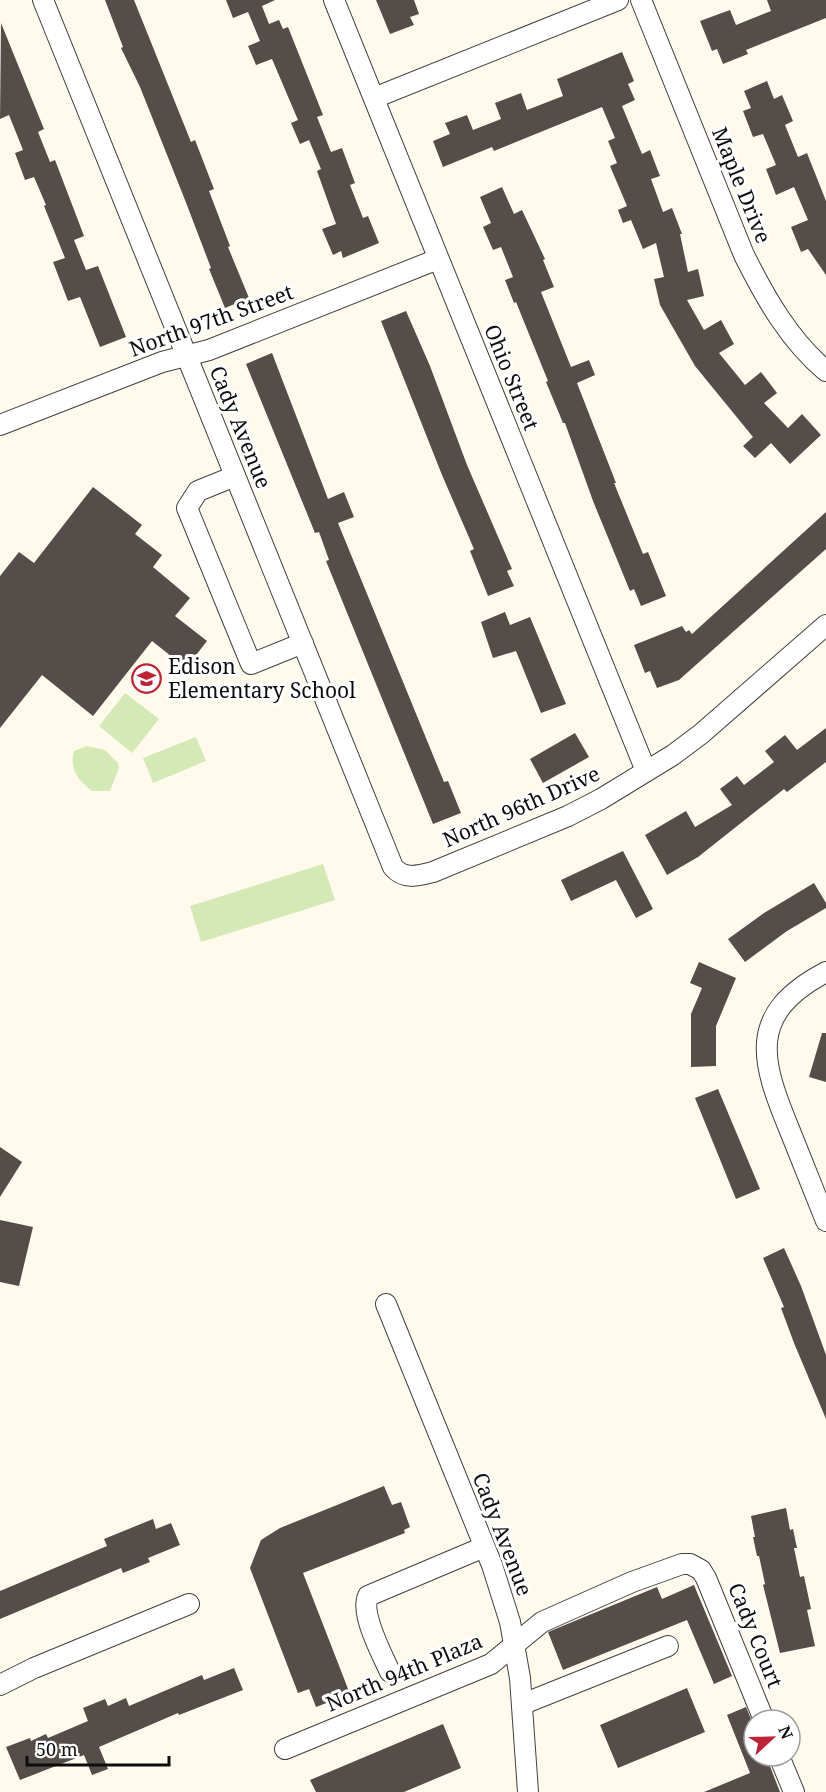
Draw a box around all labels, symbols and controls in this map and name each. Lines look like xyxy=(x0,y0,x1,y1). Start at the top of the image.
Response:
street label: Maple Drive xyxy=(706,123,778,247)
street label: North 97th Street xyxy=(125,277,297,363)
street label: Ohio Street xyxy=(478,320,546,434)
street label: Cady Avenue xyxy=(204,361,278,493)
place label: Edison Elementary School xyxy=(168,652,356,704)
school or university icon: Edison Elementary School xyxy=(131,662,163,694)
street label: North 96th Drive xyxy=(438,759,604,853)
street label: Cady Avenue xyxy=(467,1468,539,1600)
street label: Cady Court xyxy=(722,1578,790,1692)
street label: North 94th Plaza xyxy=(321,1626,487,1718)
north arrow xyxy=(742,1708,802,1768)
text: N xyxy=(773,1722,799,1743)
scale bar xyxy=(27,1729,170,1767)
text: 50 m xyxy=(36,1737,78,1761)

